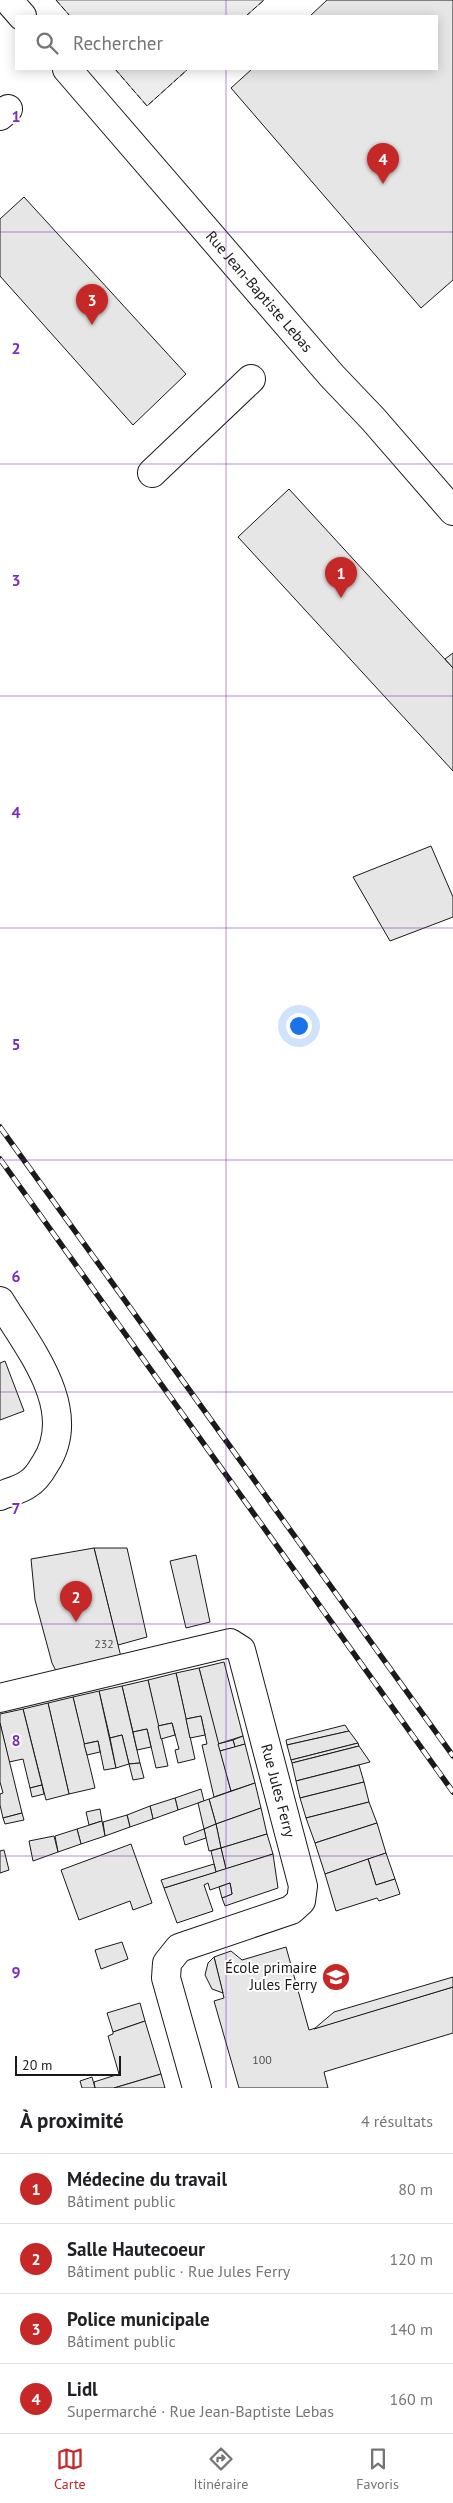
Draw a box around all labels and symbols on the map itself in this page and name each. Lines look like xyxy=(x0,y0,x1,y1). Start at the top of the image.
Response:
text: 1 xyxy=(11,106,21,126)
pin: 4 xyxy=(367,143,399,184)
street label: Rue Jean-Baptiste Lebas xyxy=(202,227,317,356)
pin: 3 xyxy=(76,284,108,325)
text: 2 xyxy=(11,338,21,358)
pin: 1 xyxy=(325,557,357,598)
text: 3 xyxy=(11,570,21,590)
text: 4 xyxy=(11,802,21,822)
your location xyxy=(286,1013,312,1039)
text: 5 xyxy=(11,1034,21,1054)
text: 6 xyxy=(11,1266,21,1286)
text: 7 xyxy=(11,1498,21,1518)
pin: 2 xyxy=(60,1581,92,1622)
house number: 232 xyxy=(94,1636,114,1651)
text: 8 xyxy=(11,1730,21,1750)
street label: Rue Jules Ferry xyxy=(257,1742,300,1839)
place label: École primaire Jules Ferry xyxy=(225,1958,317,1994)
text: 9 xyxy=(11,1962,21,1982)
school or university icon: École primaire Jules Ferry xyxy=(321,1962,351,1992)
house number: 100 xyxy=(252,2052,272,2067)
scale bar xyxy=(15,2053,121,2076)

